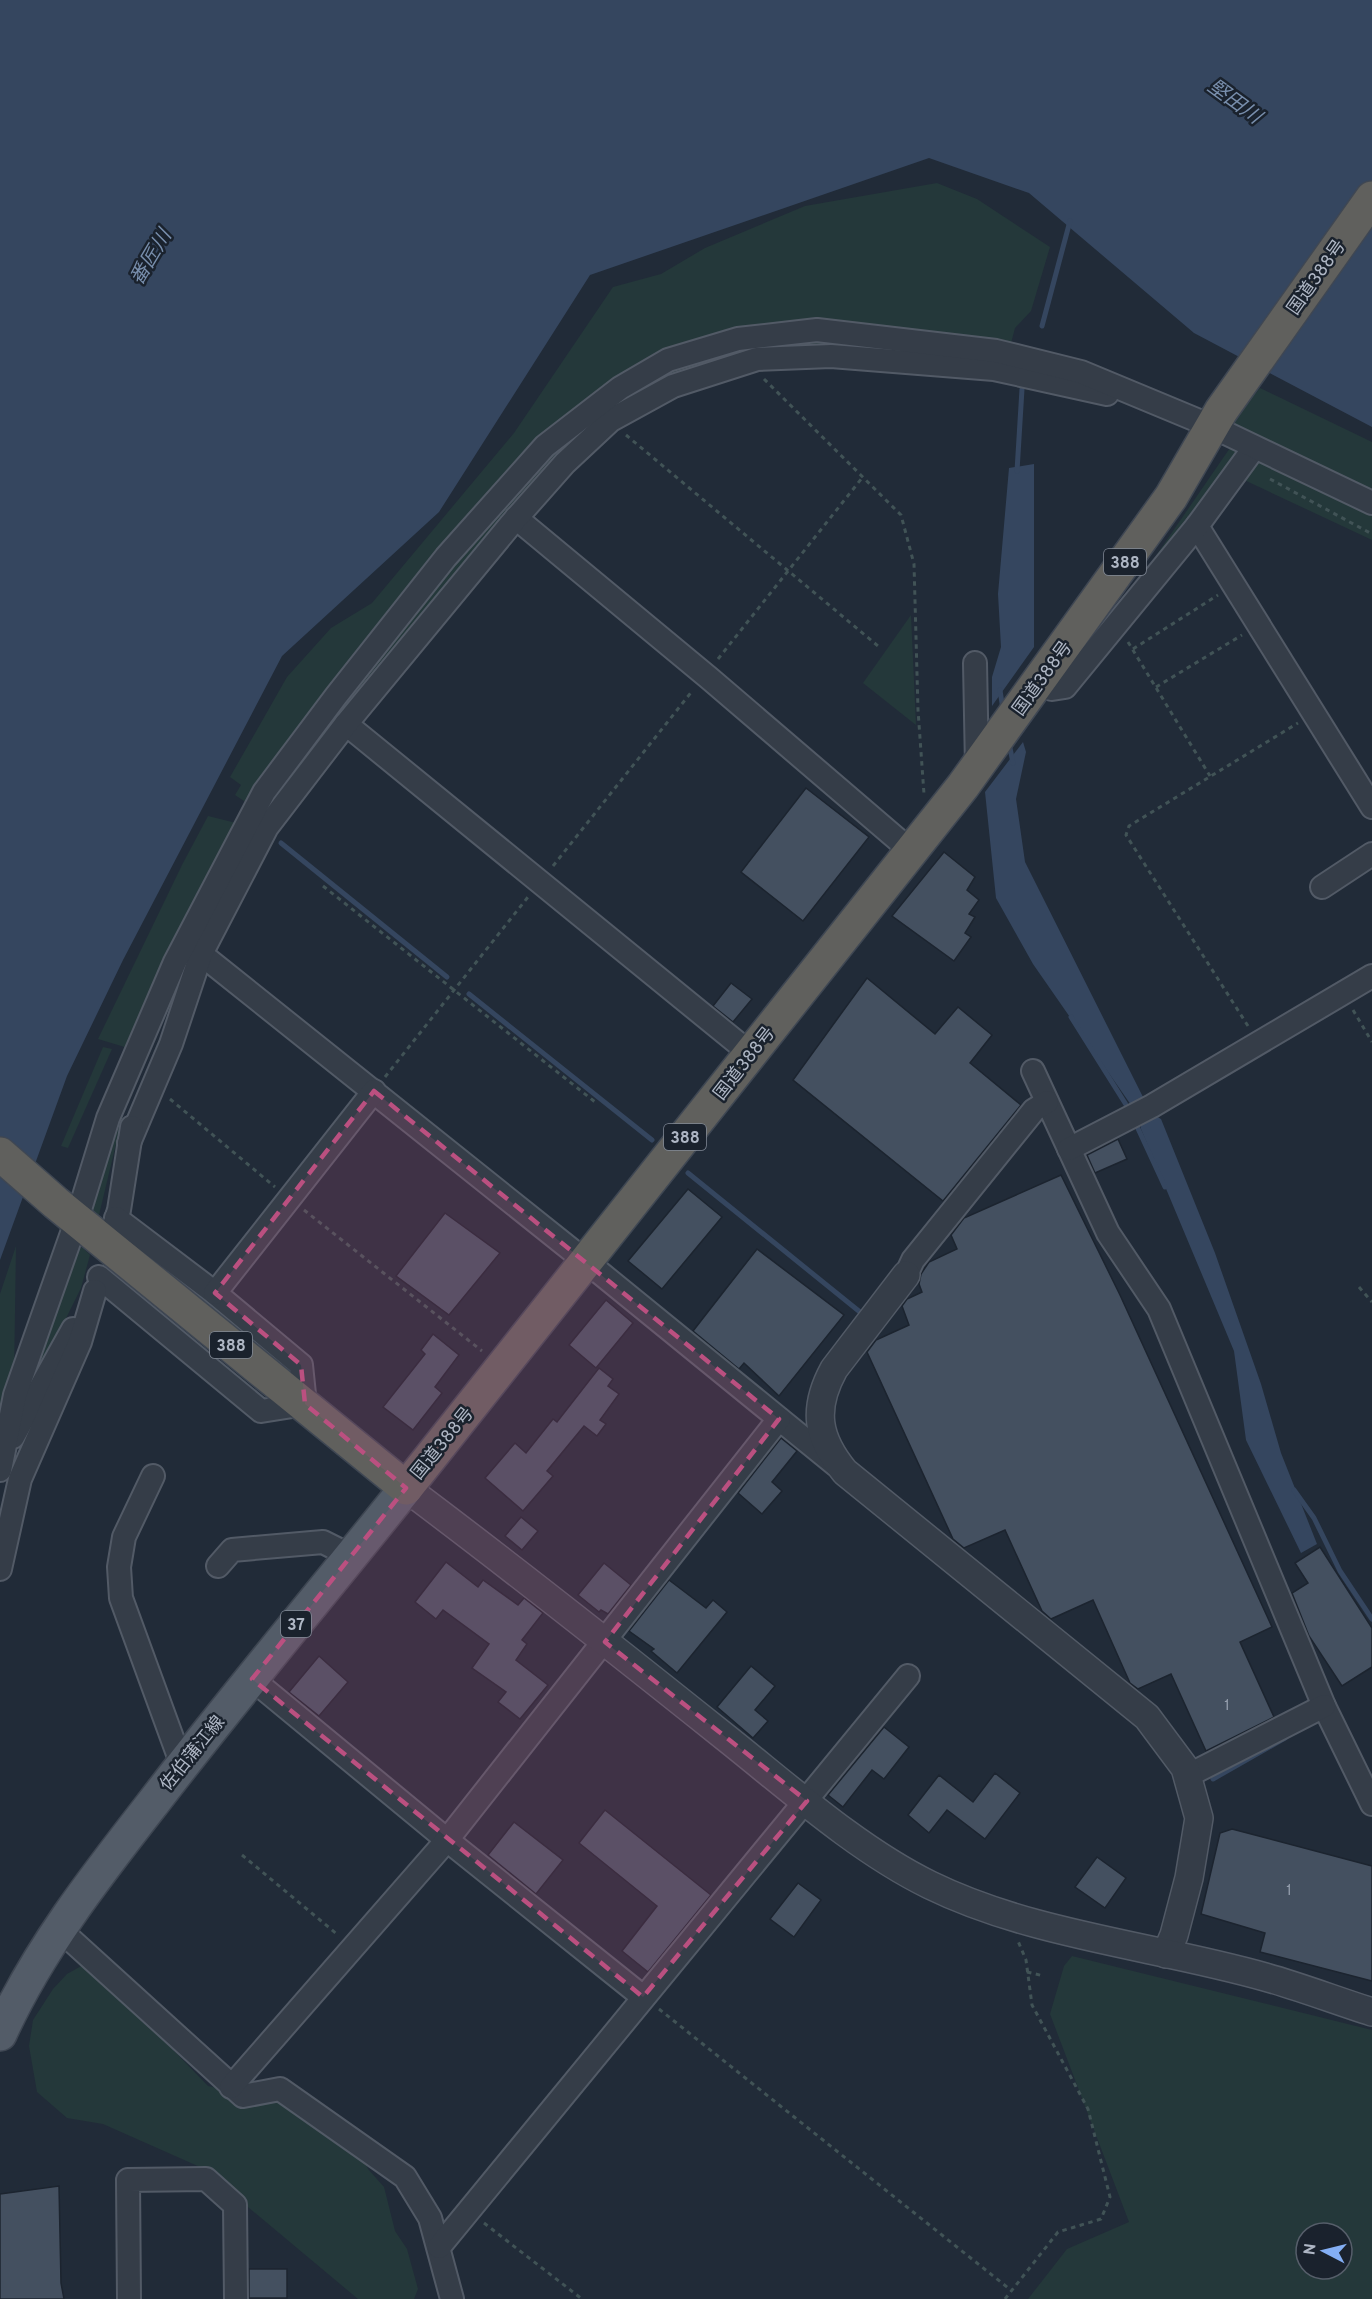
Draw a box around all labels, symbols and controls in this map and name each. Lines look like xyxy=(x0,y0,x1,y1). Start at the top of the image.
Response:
water label: 堅田川 xyxy=(1202,74,1267,132)
water label: 番匠川 xyxy=(125,224,179,290)
street label: 国道388号 xyxy=(1283,236,1352,320)
road number: 388 xyxy=(1104,549,1146,575)
street label: 国道388号 xyxy=(1008,637,1078,721)
street label: 国道388号 xyxy=(709,1023,781,1105)
road number: 388 xyxy=(664,1124,706,1150)
road number: 388 xyxy=(210,1332,252,1358)
street label: 国道388号 xyxy=(407,1403,479,1485)
road number: 37 xyxy=(281,1611,311,1637)
house number: 1 xyxy=(1224,1697,1230,1716)
street label: 佐伯蒲江線 xyxy=(156,1712,230,1796)
house number: 1 xyxy=(1286,1882,1292,1901)
north arrow xyxy=(1294,2221,1354,2281)
text: N xyxy=(1300,2242,1322,2256)

